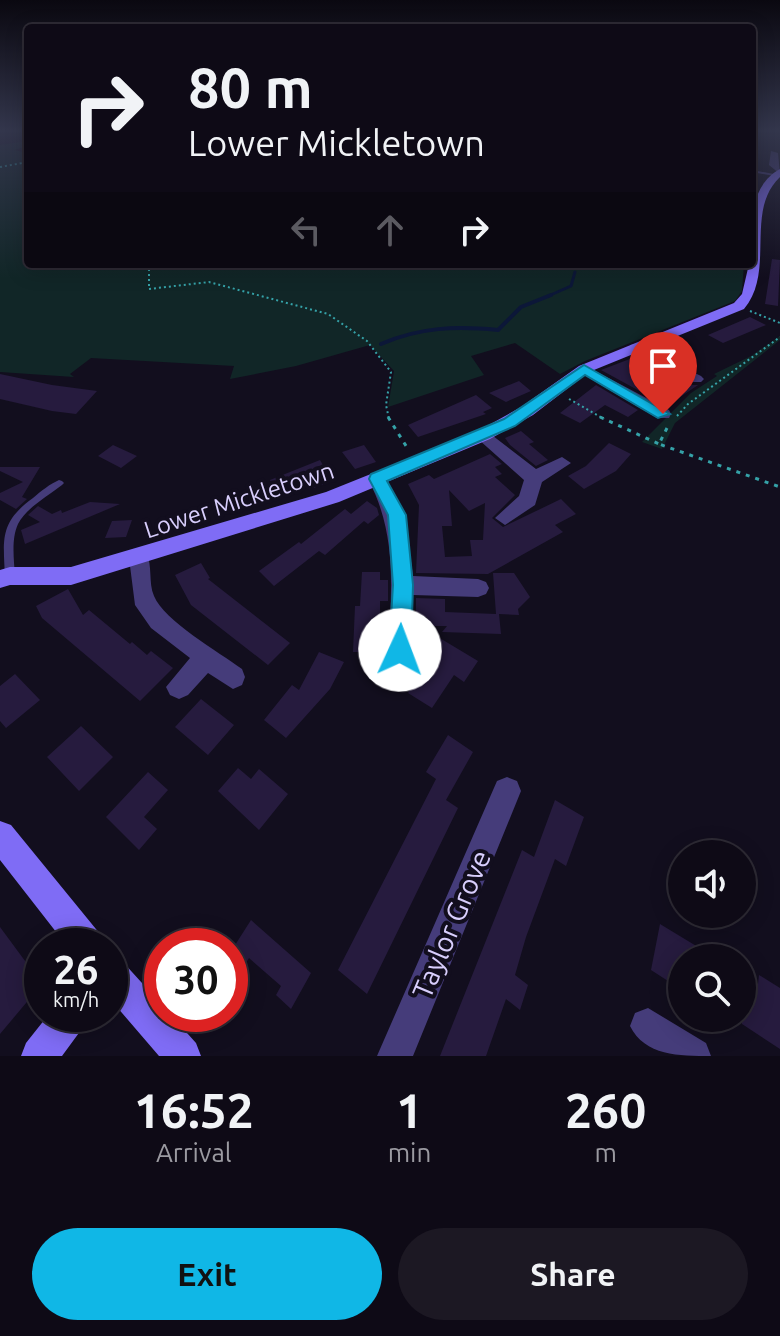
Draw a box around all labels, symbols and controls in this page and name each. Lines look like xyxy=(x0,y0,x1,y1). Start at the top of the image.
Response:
icon: right xyxy=(56,56,160,160)
text: 80 m xyxy=(188,56,313,119)
text: Lower Mickletown xyxy=(188,122,485,163)
icon: left xyxy=(284,208,328,252)
icon: ahead xyxy=(368,208,412,252)
icon: right xyxy=(452,208,496,252)
pin xyxy=(629,332,697,414)
icon: arrive xyxy=(641,344,685,388)
street label: Lower Mickletown xyxy=(141,457,337,543)
position arrow xyxy=(358,608,442,692)
map controls xyxy=(668,840,756,1032)
button: sound xyxy=(668,840,756,928)
street label: Taylor Grove xyxy=(406,845,496,1003)
speed limit sign: 30 xyxy=(144,928,248,1032)
button: search xyxy=(668,944,756,1032)
text: 26 xyxy=(53,947,99,992)
text: km/h xyxy=(53,988,99,1011)
text: 16:52 xyxy=(134,1083,254,1137)
text: 1 xyxy=(396,1083,423,1137)
text: 260 xyxy=(565,1083,646,1137)
text: Arrival xyxy=(156,1138,232,1167)
text: min xyxy=(388,1138,431,1167)
text: m xyxy=(594,1138,617,1167)
button: Exit xyxy=(32,1228,382,1320)
button: Share xyxy=(398,1228,748,1320)

